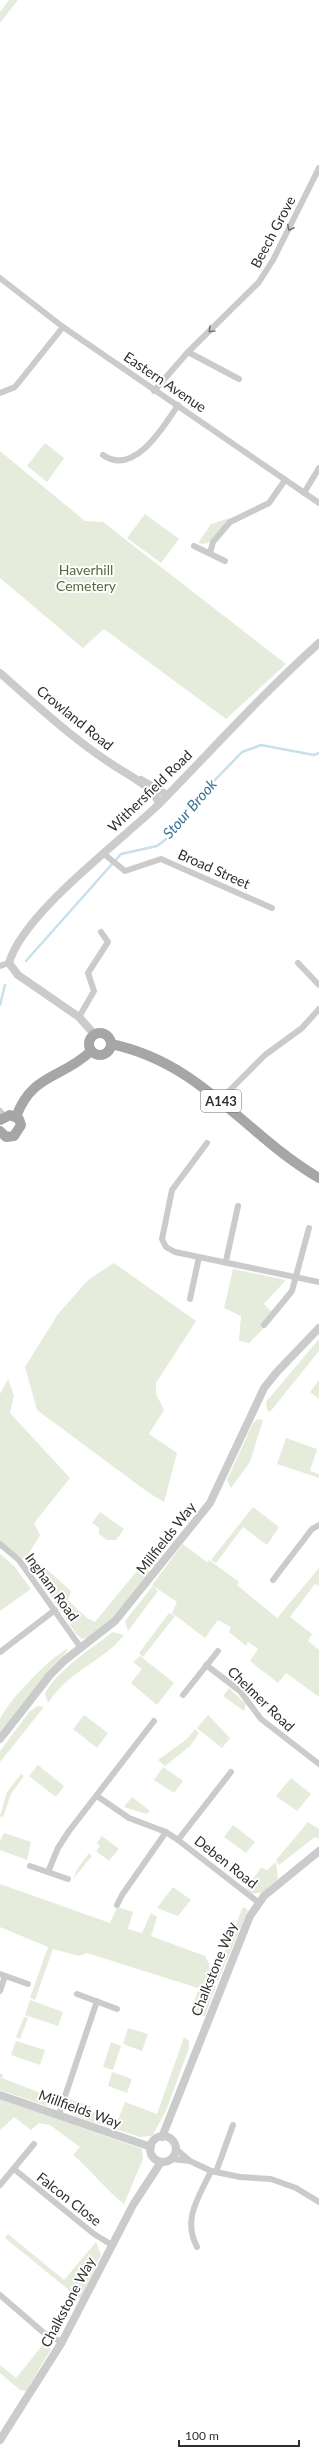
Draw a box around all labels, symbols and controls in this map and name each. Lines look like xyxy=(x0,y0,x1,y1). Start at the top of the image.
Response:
street label: Beech Grove xyxy=(247,193,299,271)
one-way arrow xyxy=(287,224,295,231)
one-way arrow xyxy=(208,325,216,332)
street label: Eastern Avenue xyxy=(121,348,210,415)
park label: Haverhill Cemetery xyxy=(56,561,117,594)
street label: Crowland Road xyxy=(34,682,117,754)
street label: Withersfield Road xyxy=(104,746,195,835)
water label: Stour Brook xyxy=(159,774,221,842)
street label: Broad Street xyxy=(176,845,253,892)
road number: A143 xyxy=(201,1090,241,1112)
street label: Millfields Way xyxy=(132,1498,199,1577)
street label: Ingham Road xyxy=(22,1549,83,1624)
street label: Chelmer Road xyxy=(224,1663,298,1735)
street label: Deben Road xyxy=(191,1832,261,1892)
street label: Chalkstone Way xyxy=(187,1919,240,2018)
street label: Millfields Way xyxy=(37,2086,124,2132)
street label: Falcon Close xyxy=(34,2168,105,2229)
street label: Chalkstone Way xyxy=(37,2253,99,2350)
scale bar xyxy=(179,2422,299,2448)
text: 100 m xyxy=(185,2428,219,2443)

